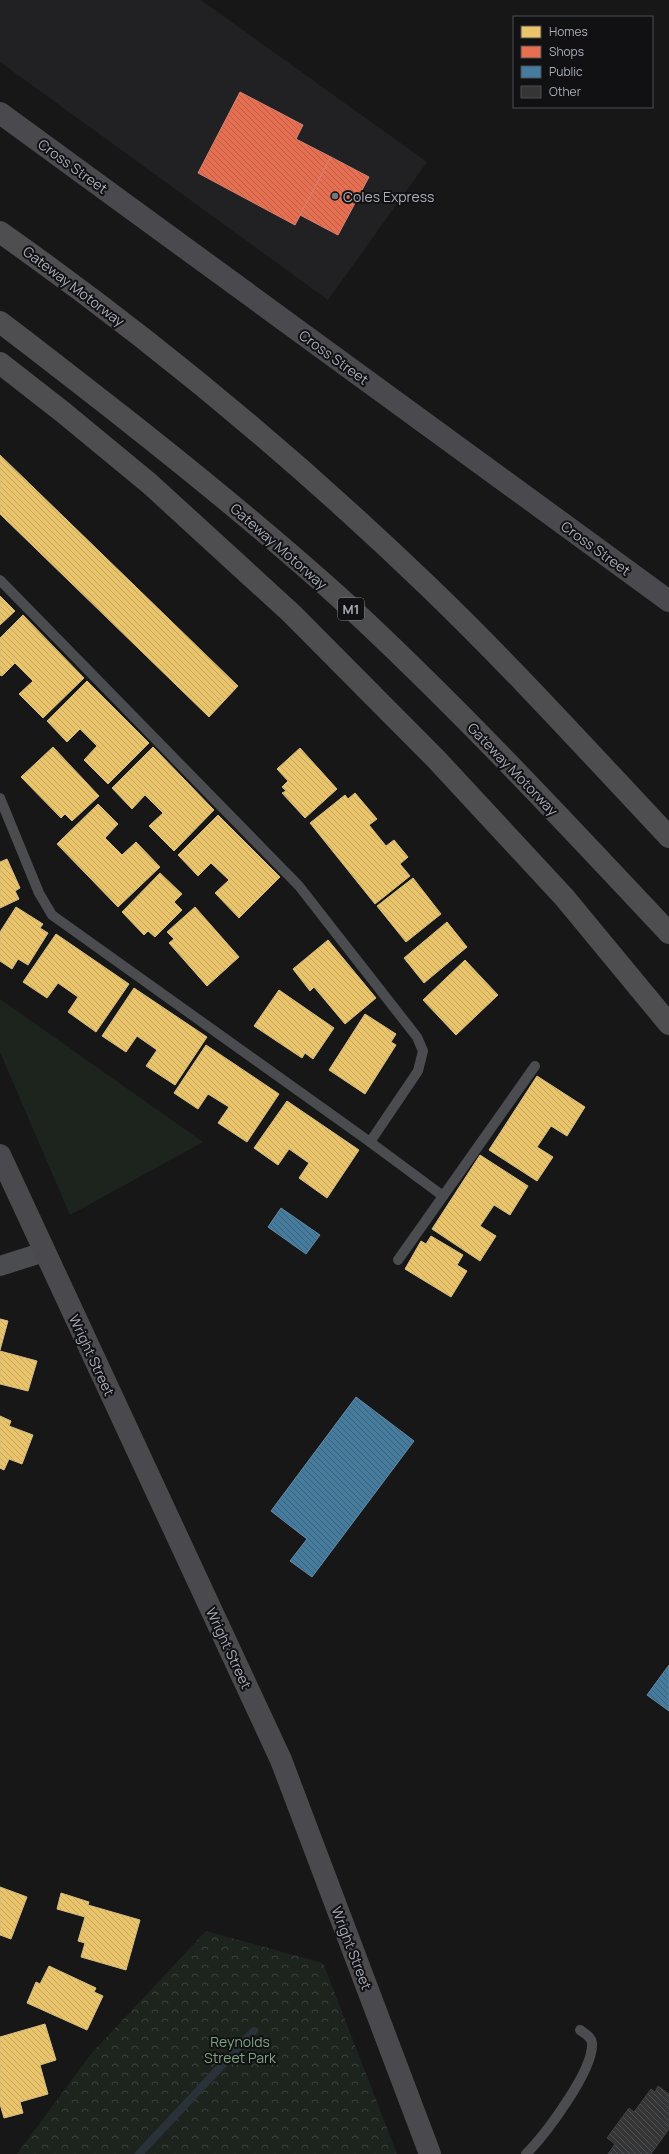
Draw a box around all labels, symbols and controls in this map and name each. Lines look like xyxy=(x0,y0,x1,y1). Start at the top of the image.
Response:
legend xyxy=(513,16,653,108)
text: Homes xyxy=(549,23,588,40)
text: Shops xyxy=(549,43,584,60)
text: Public xyxy=(549,63,583,80)
text: Other xyxy=(549,83,582,100)
street label: Cross Street xyxy=(34,134,112,198)
place label: Coles Express xyxy=(343,187,434,206)
marker: Coles Express xyxy=(330,191,340,201)
street label: Gateway Motorway xyxy=(19,242,129,331)
street label: Cross Street xyxy=(295,325,373,389)
street label: Gateway Motorway xyxy=(227,499,332,594)
street label: Cross Street xyxy=(557,516,635,580)
road number: M1 xyxy=(338,598,364,620)
street label: Gateway Motorway xyxy=(464,718,563,820)
street label: Wright Street xyxy=(65,1311,119,1399)
street label: Wright Street xyxy=(202,1604,256,1692)
street label: Wright Street xyxy=(327,1904,377,1993)
park label: Reynolds Street Park xyxy=(204,2032,277,2067)

